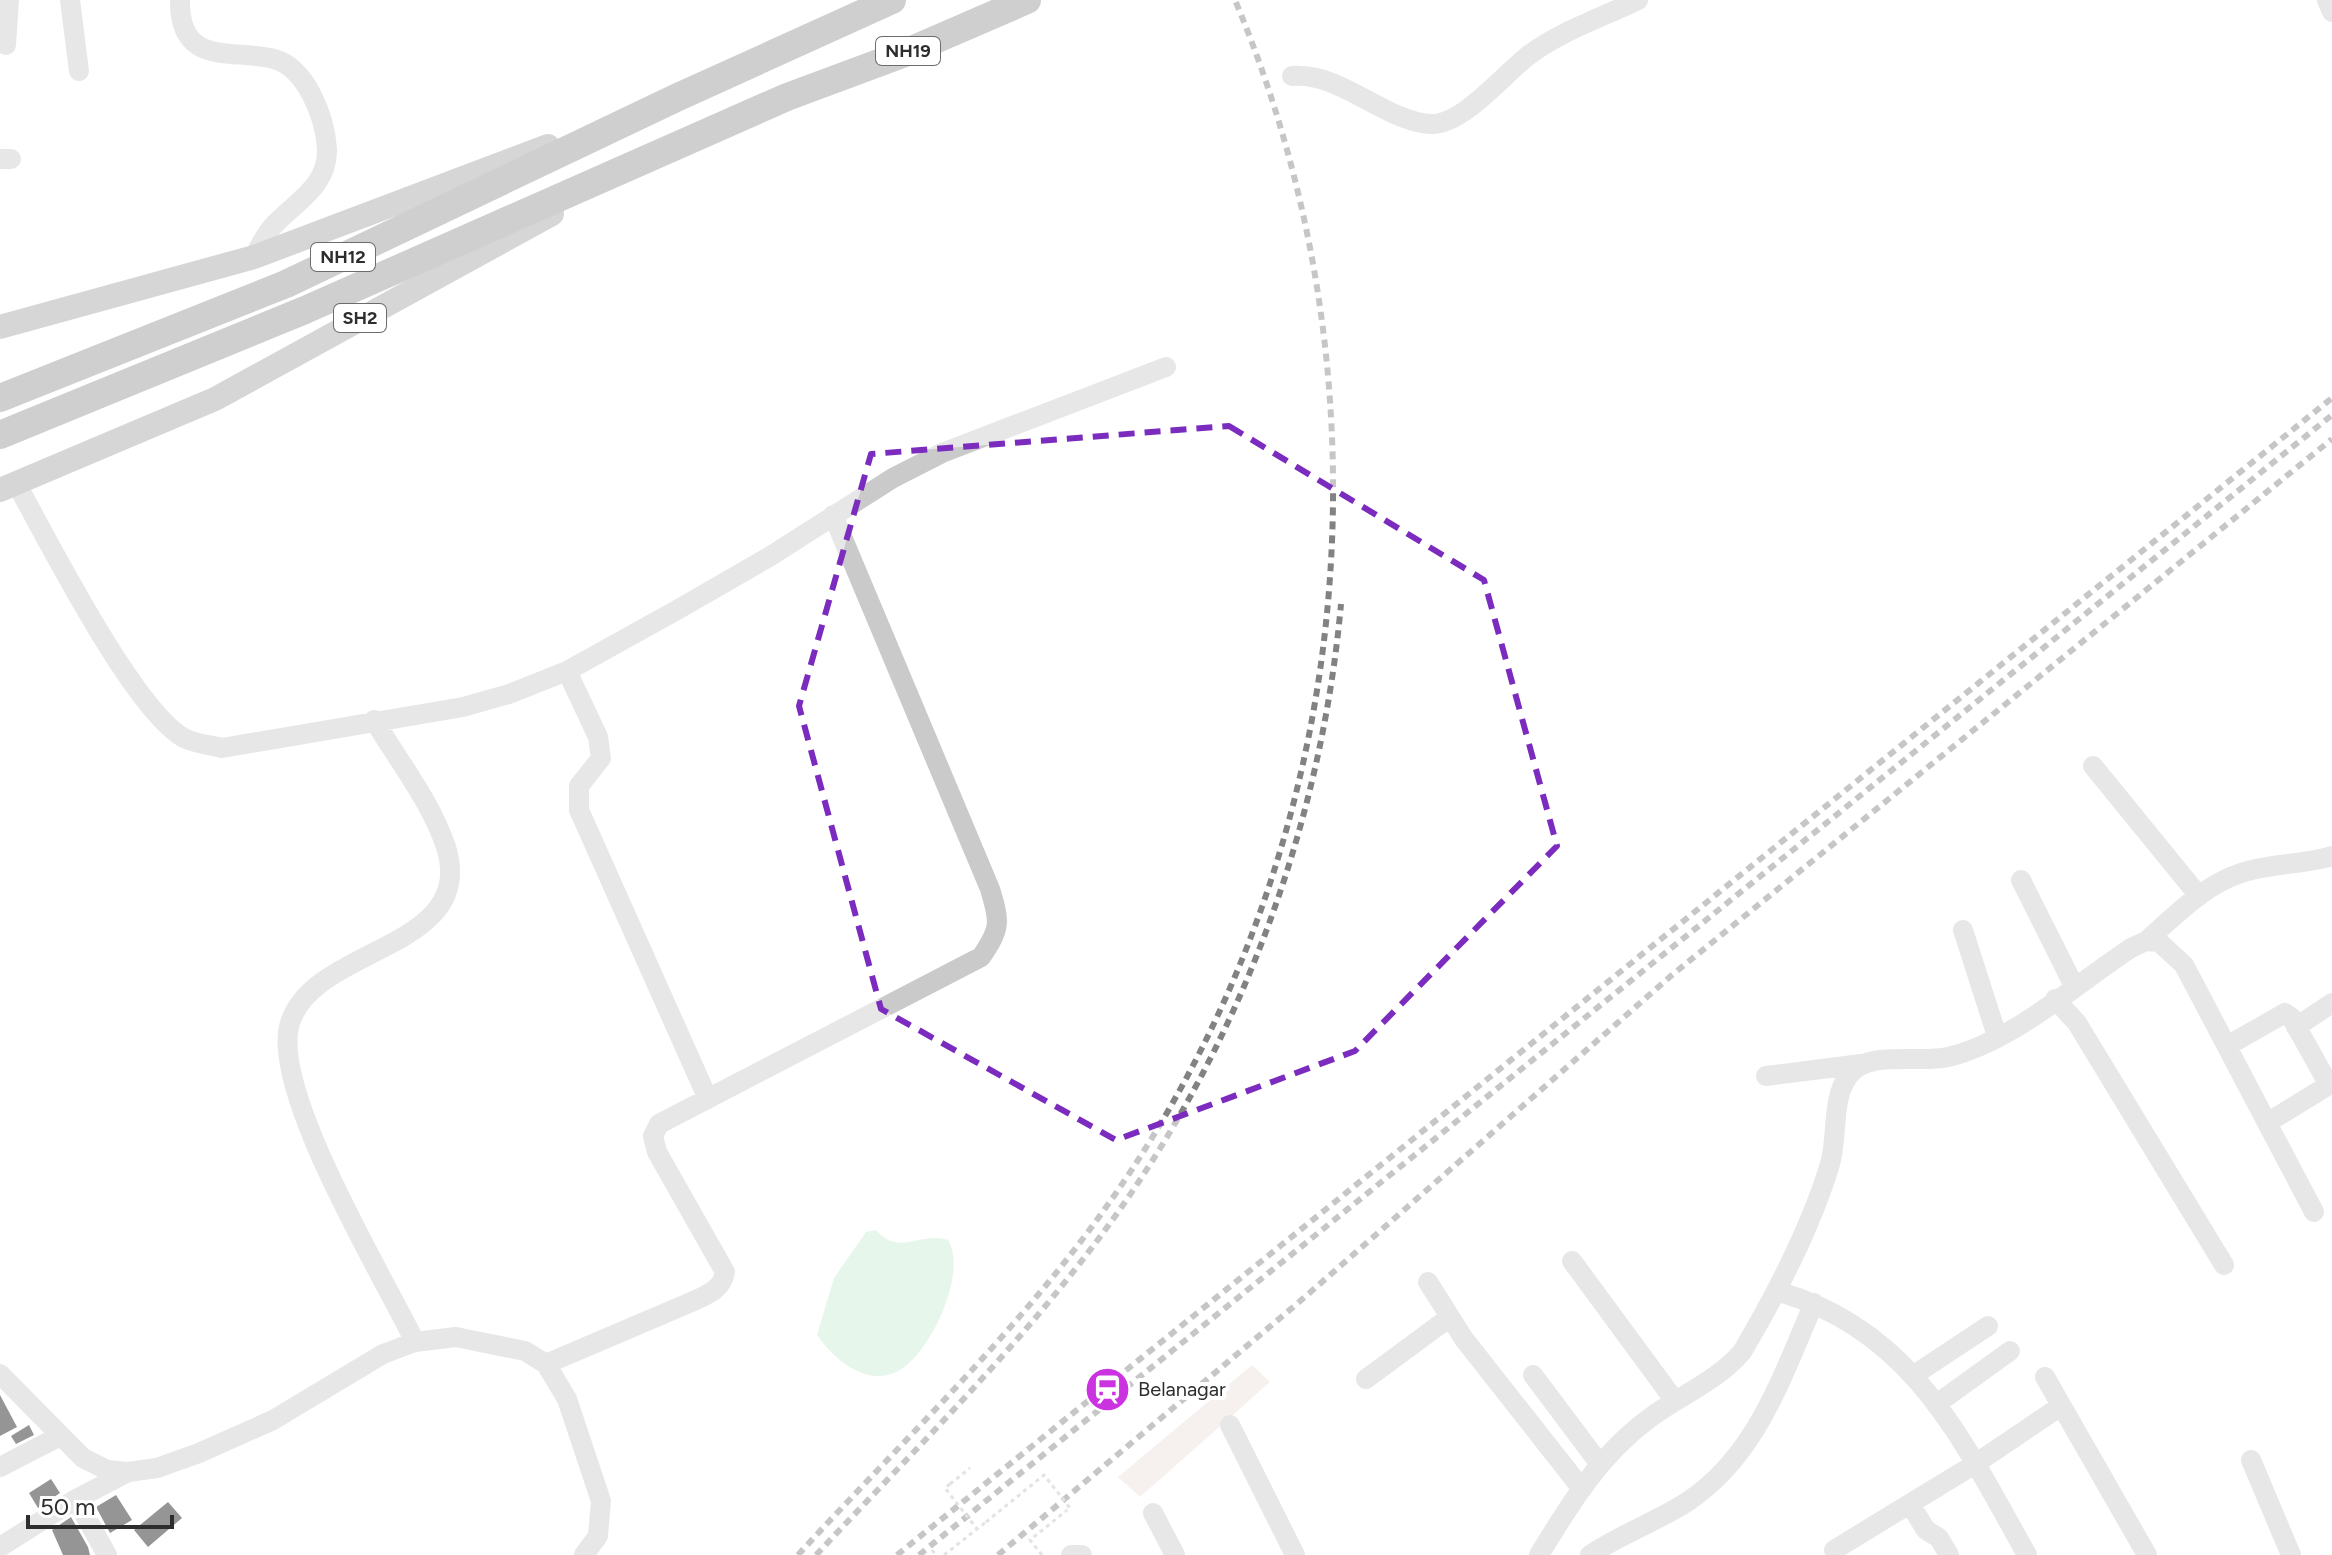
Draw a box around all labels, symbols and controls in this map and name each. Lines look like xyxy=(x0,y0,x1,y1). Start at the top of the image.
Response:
road number: NH19 xyxy=(876,37,940,65)
road number: NH12 xyxy=(311,243,375,271)
road number: SH2 xyxy=(334,304,386,332)
station icon: Belanagar xyxy=(1083,1365,1131,1413)
place label: Belanagar xyxy=(1138,1377,1226,1401)
scale bar xyxy=(28,1479,172,1529)
text: 50 m xyxy=(40,1492,96,1521)

